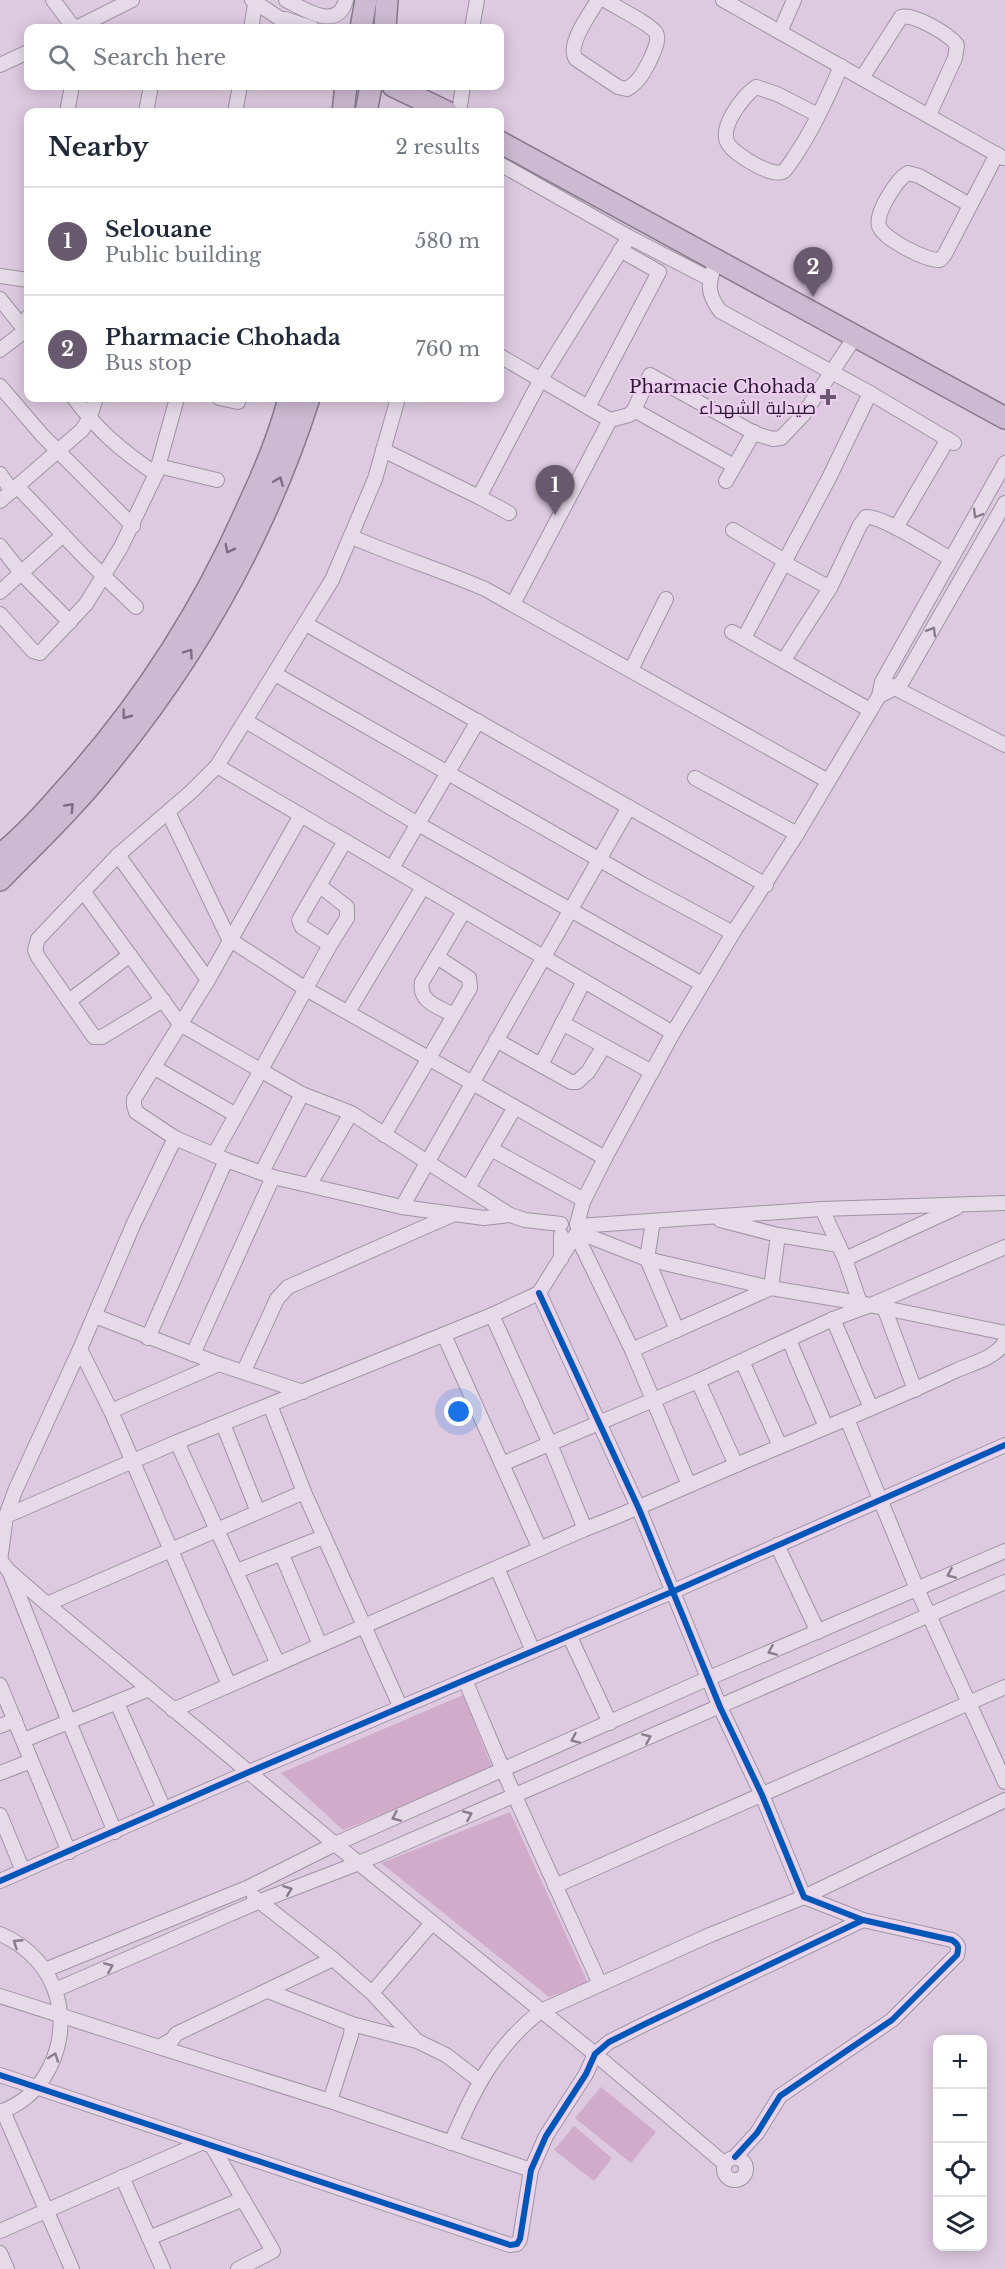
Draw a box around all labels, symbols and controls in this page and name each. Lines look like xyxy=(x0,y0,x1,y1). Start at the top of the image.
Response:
search box xyxy=(24,24,504,90)
icon: search xyxy=(45,41,78,74)
text: Search here xyxy=(93,44,226,71)
text: Nearby xyxy=(48,131,149,163)
text: 2 results xyxy=(396,135,480,159)
text: Selouane xyxy=(105,216,212,243)
text: 1 xyxy=(63,229,72,253)
text: 580 m xyxy=(415,229,480,253)
text: Public building xyxy=(105,243,261,267)
pin: 2 xyxy=(794,248,832,297)
text: Pharmacie Chohada xyxy=(105,324,341,351)
text: 2 xyxy=(61,337,74,361)
text: 760 m xyxy=(416,337,480,361)
text: Bus stop xyxy=(105,351,192,375)
place label: Pharmacie Chohada صيدلية الشهداء xyxy=(629,376,816,419)
marker: Pharmacie Chohada صيدلية الشهداء xyxy=(821,390,835,404)
pin: 1 xyxy=(536,466,574,515)
one-way arrow xyxy=(272,476,284,487)
one-way arrow xyxy=(972,508,984,518)
one-way arrow xyxy=(225,543,236,554)
one-way arrow xyxy=(925,627,936,637)
one-way arrow xyxy=(182,649,193,660)
one-way arrow xyxy=(123,708,134,719)
one-way arrow xyxy=(63,804,74,814)
your location xyxy=(444,1397,473,1426)
one-way arrow xyxy=(947,1567,958,1579)
one-way arrow xyxy=(768,1644,779,1656)
one-way arrow xyxy=(570,1731,581,1743)
one-way arrow xyxy=(641,1733,652,1745)
one-way arrow xyxy=(392,1810,403,1822)
one-way arrow xyxy=(462,1810,473,1822)
one-way arrow xyxy=(282,1885,293,1897)
one-way arrow xyxy=(13,1939,23,1951)
one-way arrow xyxy=(103,1962,114,1974)
map controls xyxy=(933,2035,987,2251)
button: + xyxy=(933,2035,987,2089)
one-way arrow xyxy=(46,2053,59,2063)
button: − xyxy=(933,2089,987,2143)
button: locate xyxy=(933,2143,987,2197)
button: layers xyxy=(933,2197,987,2251)

